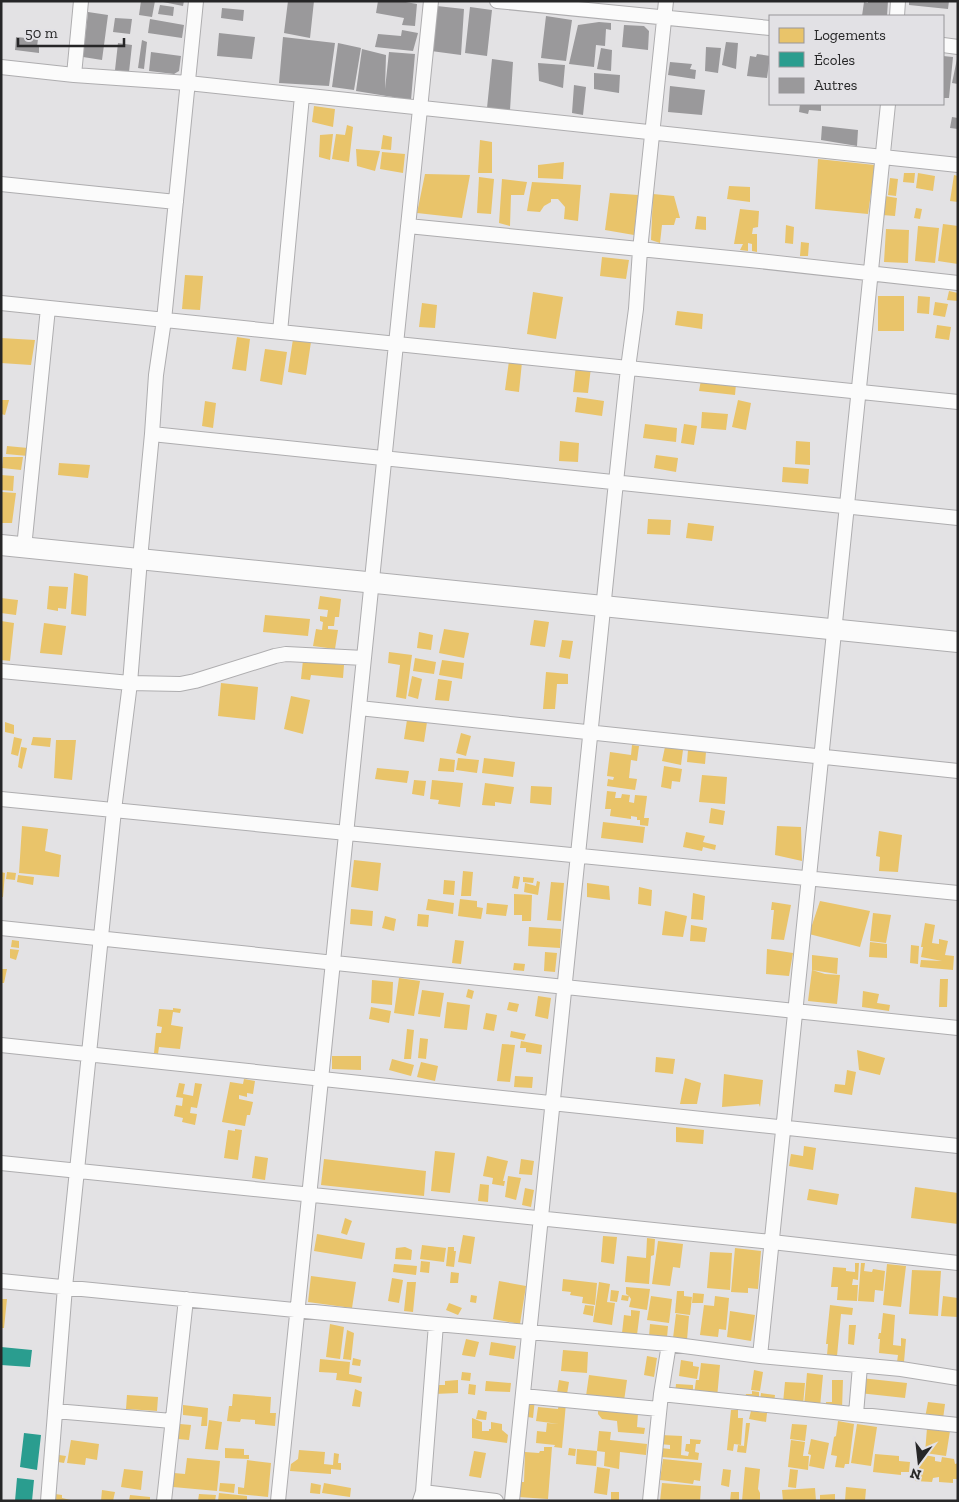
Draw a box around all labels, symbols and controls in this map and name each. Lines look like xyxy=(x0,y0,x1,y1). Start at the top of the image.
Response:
scale bar xyxy=(18,15,124,47)
legend xyxy=(769,15,944,105)
text: 50 m xyxy=(25,24,58,42)
text: Logements xyxy=(814,26,886,44)
text: Écoles xyxy=(814,51,855,69)
text: Autres xyxy=(814,76,857,94)
north arrow xyxy=(894,1437,944,1487)
text: N xyxy=(908,1464,923,1484)

